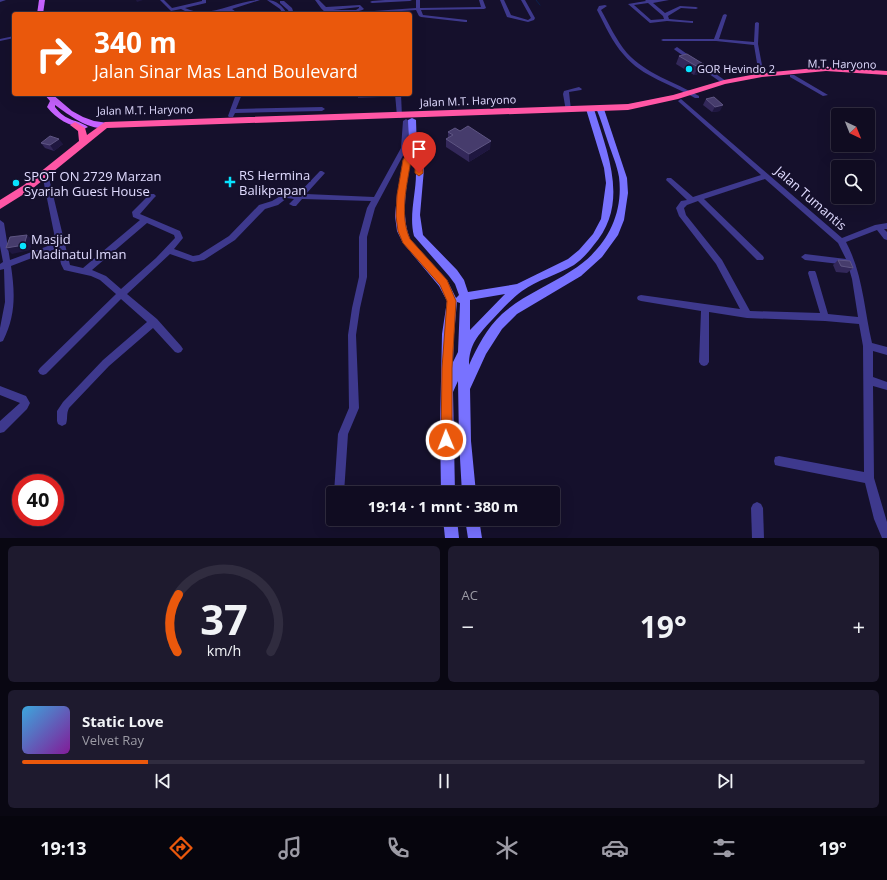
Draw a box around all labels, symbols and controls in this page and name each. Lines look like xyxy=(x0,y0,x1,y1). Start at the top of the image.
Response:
text: 340 m xyxy=(94,23,177,61)
icon: right xyxy=(28,28,80,80)
street label: M.T. Haryono xyxy=(807,55,877,72)
text: Jalan Sinar Mas Land Boulevard xyxy=(94,59,358,83)
place label: GOR Hevindo 2 xyxy=(697,61,775,76)
marker: GOR Hevindo 2 xyxy=(684,64,694,74)
street label: Jalan M.T. Haryono xyxy=(419,91,517,110)
street label: Jalan M.T. Haryono xyxy=(96,101,194,118)
north arrow xyxy=(831,108,875,152)
map controls xyxy=(831,108,875,204)
pin xyxy=(402,132,436,173)
icon: arrive xyxy=(408,138,430,160)
button: search xyxy=(831,160,875,204)
street label: Jalan Tumantis xyxy=(770,161,851,234)
place label: RS Hermina Balikpapan xyxy=(239,166,310,199)
place label: SPOT ON 2729 Marzan Syariah Guest House xyxy=(24,167,162,200)
marker: RS Hermina Balikpapan xyxy=(224,176,236,188)
marker: SPOT ON 2729 Marzan Syariah Guest House xyxy=(11,178,21,188)
place label: Masjid Madinatul Iman xyxy=(31,230,126,263)
marker: Masjid Madinatul Iman xyxy=(18,241,28,251)
position arrow xyxy=(425,419,467,461)
speed limit sign: 40 xyxy=(12,474,64,526)
text: 19:14 · 1 mnt · 380 m xyxy=(368,496,518,516)
text: AC xyxy=(462,586,478,604)
text: 37 xyxy=(200,591,248,647)
text: 19° xyxy=(640,606,687,647)
text: − xyxy=(462,611,474,641)
text: + xyxy=(852,611,865,641)
text: km/h xyxy=(206,641,241,660)
text: Static Love xyxy=(82,711,164,731)
text: Velvet Ray xyxy=(82,731,144,749)
icon: previous xyxy=(152,770,174,792)
icon: pause xyxy=(433,770,455,792)
icon: next xyxy=(714,770,736,792)
icon: directions xyxy=(167,834,195,862)
icon: music xyxy=(276,834,304,862)
icon: phone xyxy=(384,834,412,862)
icon: climate xyxy=(493,834,521,862)
icon: car xyxy=(601,834,629,862)
icon: filters xyxy=(710,834,738,862)
text: 19:13 xyxy=(40,836,87,860)
text: 19° xyxy=(818,836,847,860)

